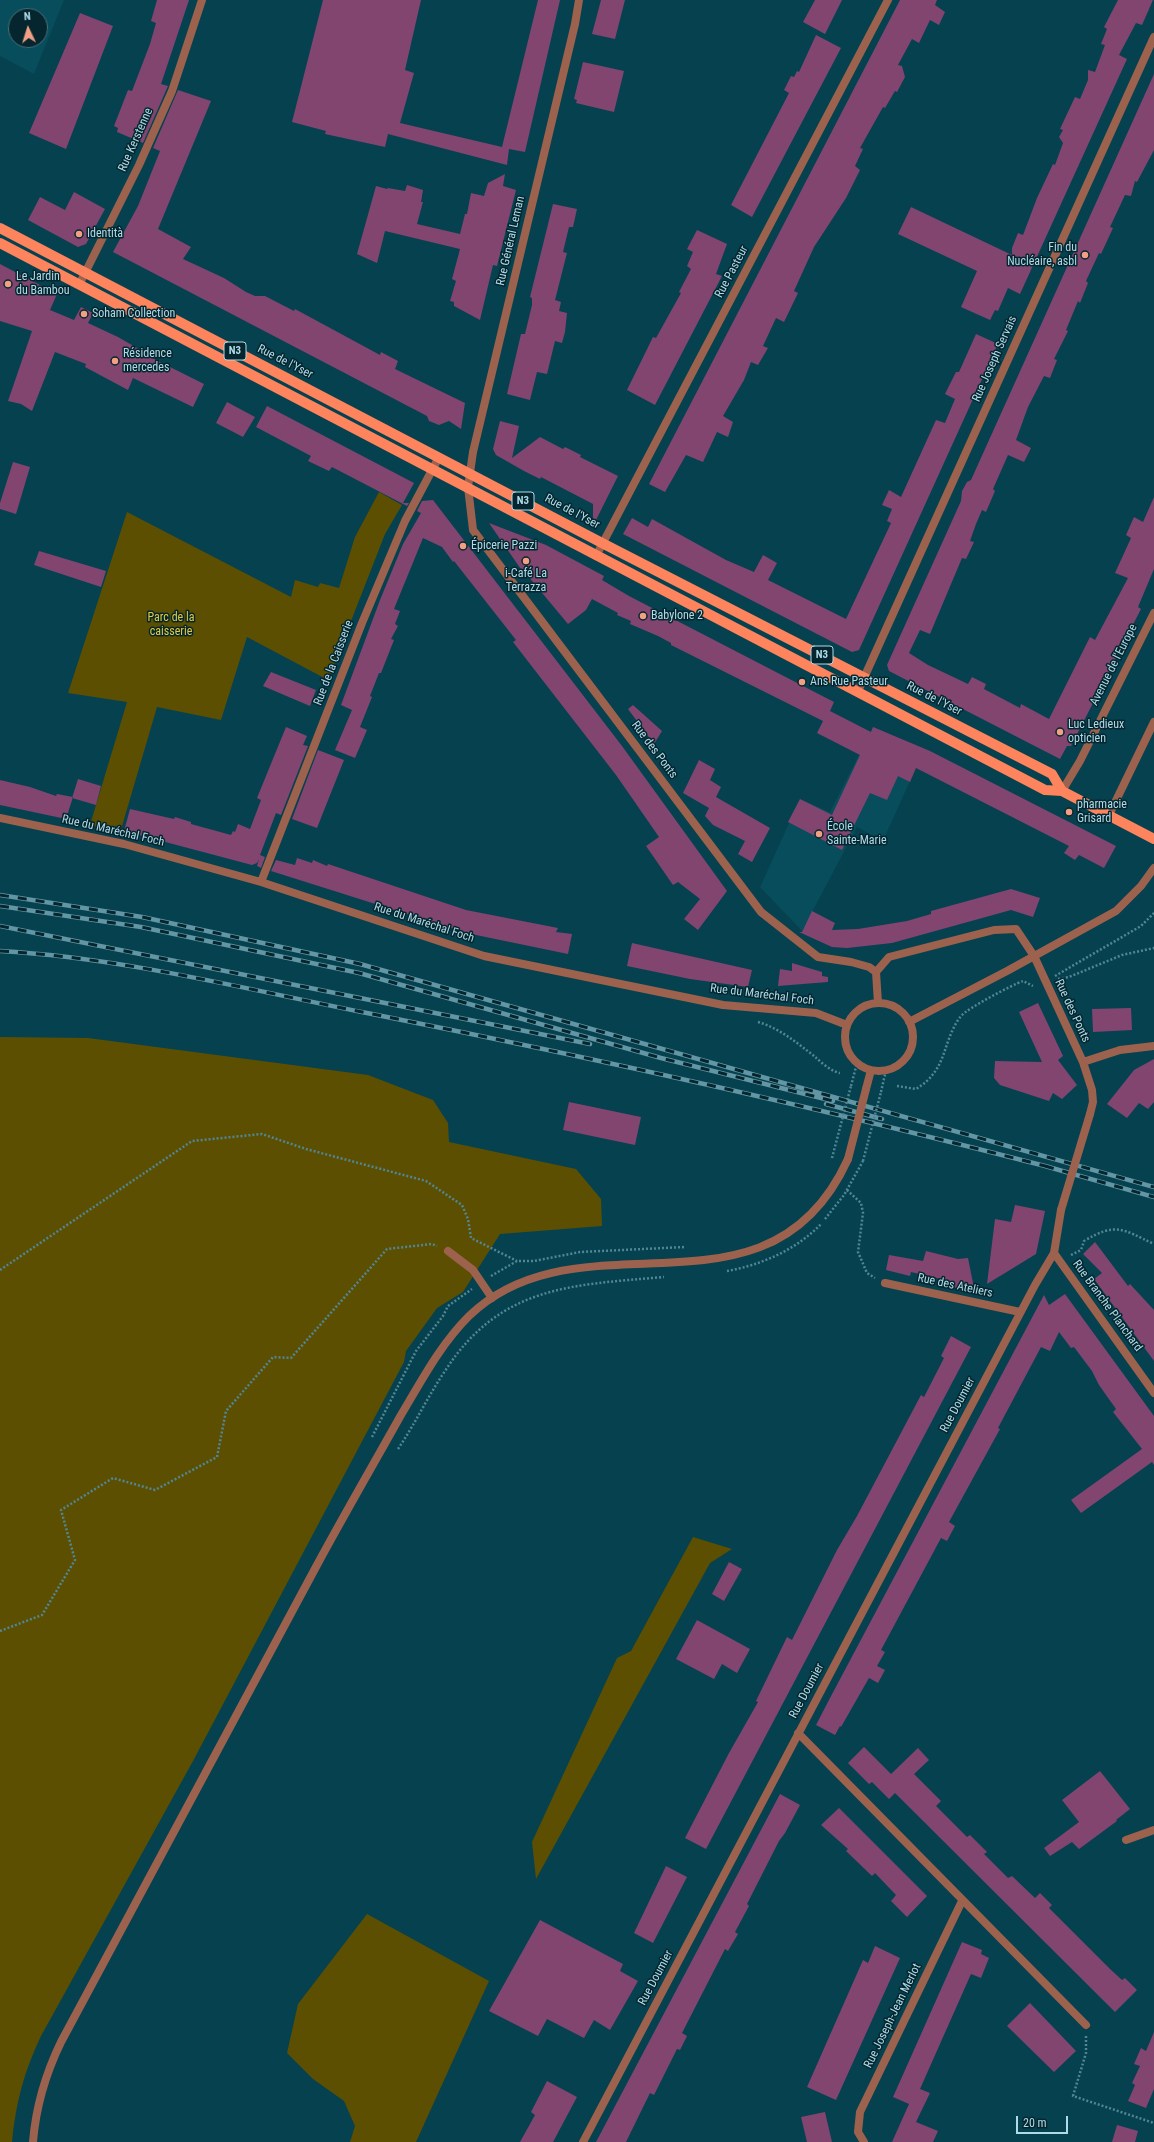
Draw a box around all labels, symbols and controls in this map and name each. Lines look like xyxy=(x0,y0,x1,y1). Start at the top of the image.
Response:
north arrow xyxy=(8,8,48,48)
text: N xyxy=(23,10,31,23)
street label: Rue Kerstenne xyxy=(116,106,156,174)
street label: Rue Général Leman xyxy=(494,195,528,287)
place label: Identità xyxy=(87,227,123,241)
marker: Identità xyxy=(74,229,84,239)
place label: Fin du Nucléaire, asbl xyxy=(1007,241,1077,269)
street label: Rue Pasteur xyxy=(712,243,752,301)
marker: Fin du Nucléaire, asbl xyxy=(1080,250,1090,260)
place label: Le Jardin du Bambou xyxy=(16,270,70,298)
marker: Le Jardin du Bambou xyxy=(3,279,13,289)
place label: Soham Collection xyxy=(92,307,175,321)
marker: Soham Collection xyxy=(79,309,89,319)
street label: Rue Joseph Servais xyxy=(970,314,1020,404)
road number: N3 xyxy=(224,342,246,360)
street label: Rue de l'Yser xyxy=(255,342,315,382)
place label: Résidence mercedes xyxy=(123,347,172,375)
marker: Résidence mercedes xyxy=(110,356,120,366)
street label: Rue de l'Yser xyxy=(542,491,602,533)
road number: N3 xyxy=(512,492,534,510)
place label: Épicerie Pazzi xyxy=(471,539,537,553)
marker: Épicerie Pazzi xyxy=(458,541,468,551)
marker: i-Café La Terrazza xyxy=(521,556,531,566)
place label: i-Café La Terrazza xyxy=(505,567,547,595)
place label: Babylone 2 xyxy=(651,609,703,623)
park label: Parc de la caisserie xyxy=(147,611,195,639)
marker: Babylone 2 xyxy=(638,611,648,621)
street label: Rue de la Caisserie xyxy=(311,618,357,708)
street label: Avenue de l'Europe xyxy=(1087,622,1141,708)
road number: N3 xyxy=(811,646,833,664)
place label: Ans Rue Pasteur xyxy=(810,675,888,689)
marker: Ans Rue Pasteur xyxy=(797,677,807,687)
street label: Rue de l'Yser xyxy=(904,679,964,719)
place label: Luc Ledieux opticien xyxy=(1068,718,1124,746)
street label: Rue des Ponts xyxy=(628,719,680,781)
marker: Luc Ledieux opticien xyxy=(1055,727,1065,737)
place label: pharmacie Grisard xyxy=(1077,798,1127,826)
marker: pharmacie Grisard xyxy=(1064,807,1074,817)
street label: Rue du Maréchal Foch xyxy=(60,812,166,850)
place label: École Sainte-Marie xyxy=(827,820,887,848)
marker: École Sainte-Marie xyxy=(814,829,824,839)
street label: Rue du Maréchal Foch xyxy=(372,900,476,946)
street label: Rue des Ponts xyxy=(1051,977,1093,1045)
street label: Rue du Maréchal Foch xyxy=(709,981,815,1009)
street label: Rue Branche Planchard xyxy=(1069,1258,1145,1354)
street label: Rue des Ateliers xyxy=(916,1271,994,1301)
street label: Rue Doumier xyxy=(937,1375,979,1435)
street label: Rue Doumier xyxy=(786,1661,828,1721)
street label: Rue Doumier xyxy=(635,1948,677,2008)
street label: Rue Joseph-Jean Merlot xyxy=(861,1961,925,2071)
scale bar xyxy=(1018,2108,1070,2134)
text: 20 m xyxy=(1023,2116,1047,2130)

